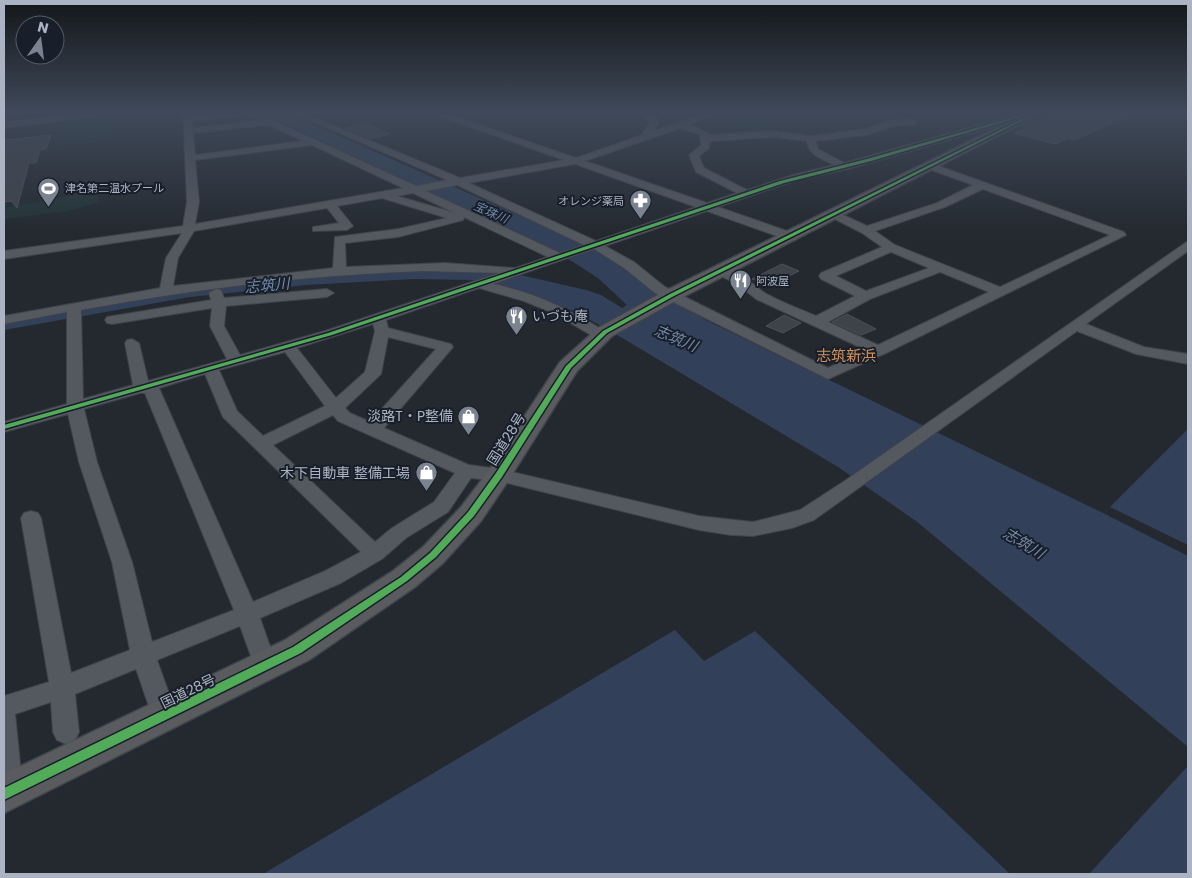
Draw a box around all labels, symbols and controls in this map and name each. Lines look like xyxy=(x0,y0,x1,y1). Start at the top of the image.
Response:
north arrow xyxy=(15,15,65,65)
text: N xyxy=(36,16,51,38)
sports icon: 津名第二温水プール xyxy=(37,176,61,207)
place label: 津名第二温水プール xyxy=(65,180,164,196)
pharmacy icon: オレンジ薬局 xyxy=(628,189,652,220)
place label: オレンジ薬局 xyxy=(558,193,624,209)
water label: 宝珠川 xyxy=(471,197,513,228)
restaurant icon: 阿波屋 xyxy=(728,269,752,300)
water label: 志筑川 xyxy=(244,272,292,297)
place label: 阿波屋 xyxy=(756,273,789,289)
restaurant icon: いづも庵 xyxy=(504,304,528,335)
place label: いづも庵 xyxy=(532,306,588,326)
water label: 志筑川 xyxy=(651,320,703,357)
district label: 志筑新浜 xyxy=(816,345,876,366)
shop icon: 淡路T・P整備 xyxy=(457,404,481,435)
place label: 淡路T・P整備 xyxy=(367,406,453,426)
street label: 国道28号 xyxy=(482,409,530,469)
shop icon: 木下自動車 整備工場 xyxy=(414,461,438,492)
place label: 木下自動車 整備工場 xyxy=(280,463,410,483)
water label: 志筑川 xyxy=(999,522,1050,565)
street label: 国道28号 xyxy=(157,669,219,713)

